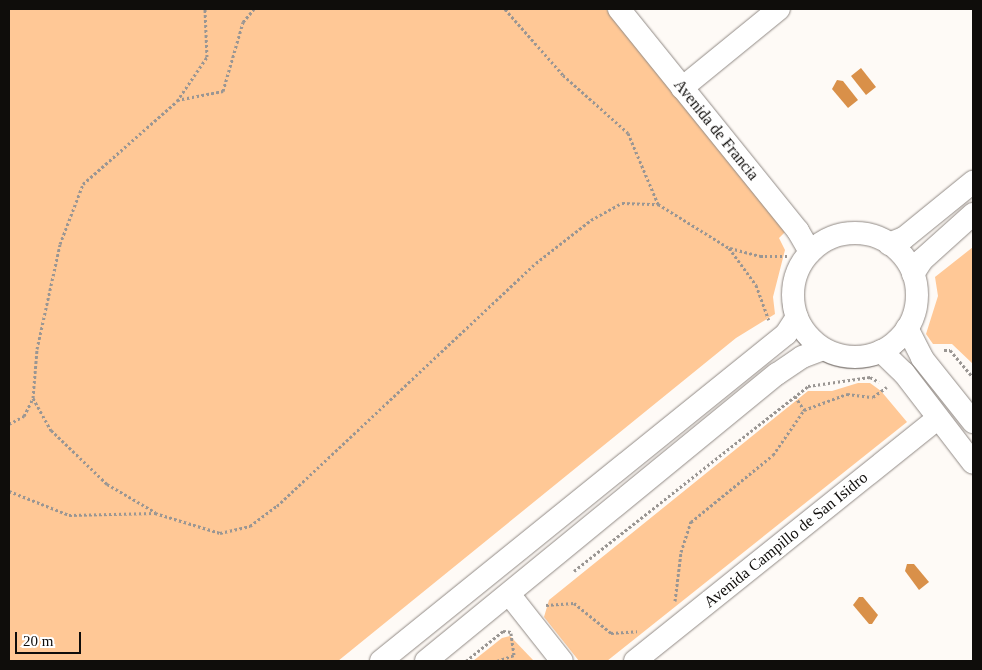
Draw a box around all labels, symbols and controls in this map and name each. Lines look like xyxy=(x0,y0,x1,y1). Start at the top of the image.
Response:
street label: Avenida de Francia xyxy=(669,76,763,184)
street label: Avenida Campillo de San Isidro xyxy=(700,468,872,612)
scale bar xyxy=(18,622,84,654)
text: 20 m xyxy=(23,633,53,649)

